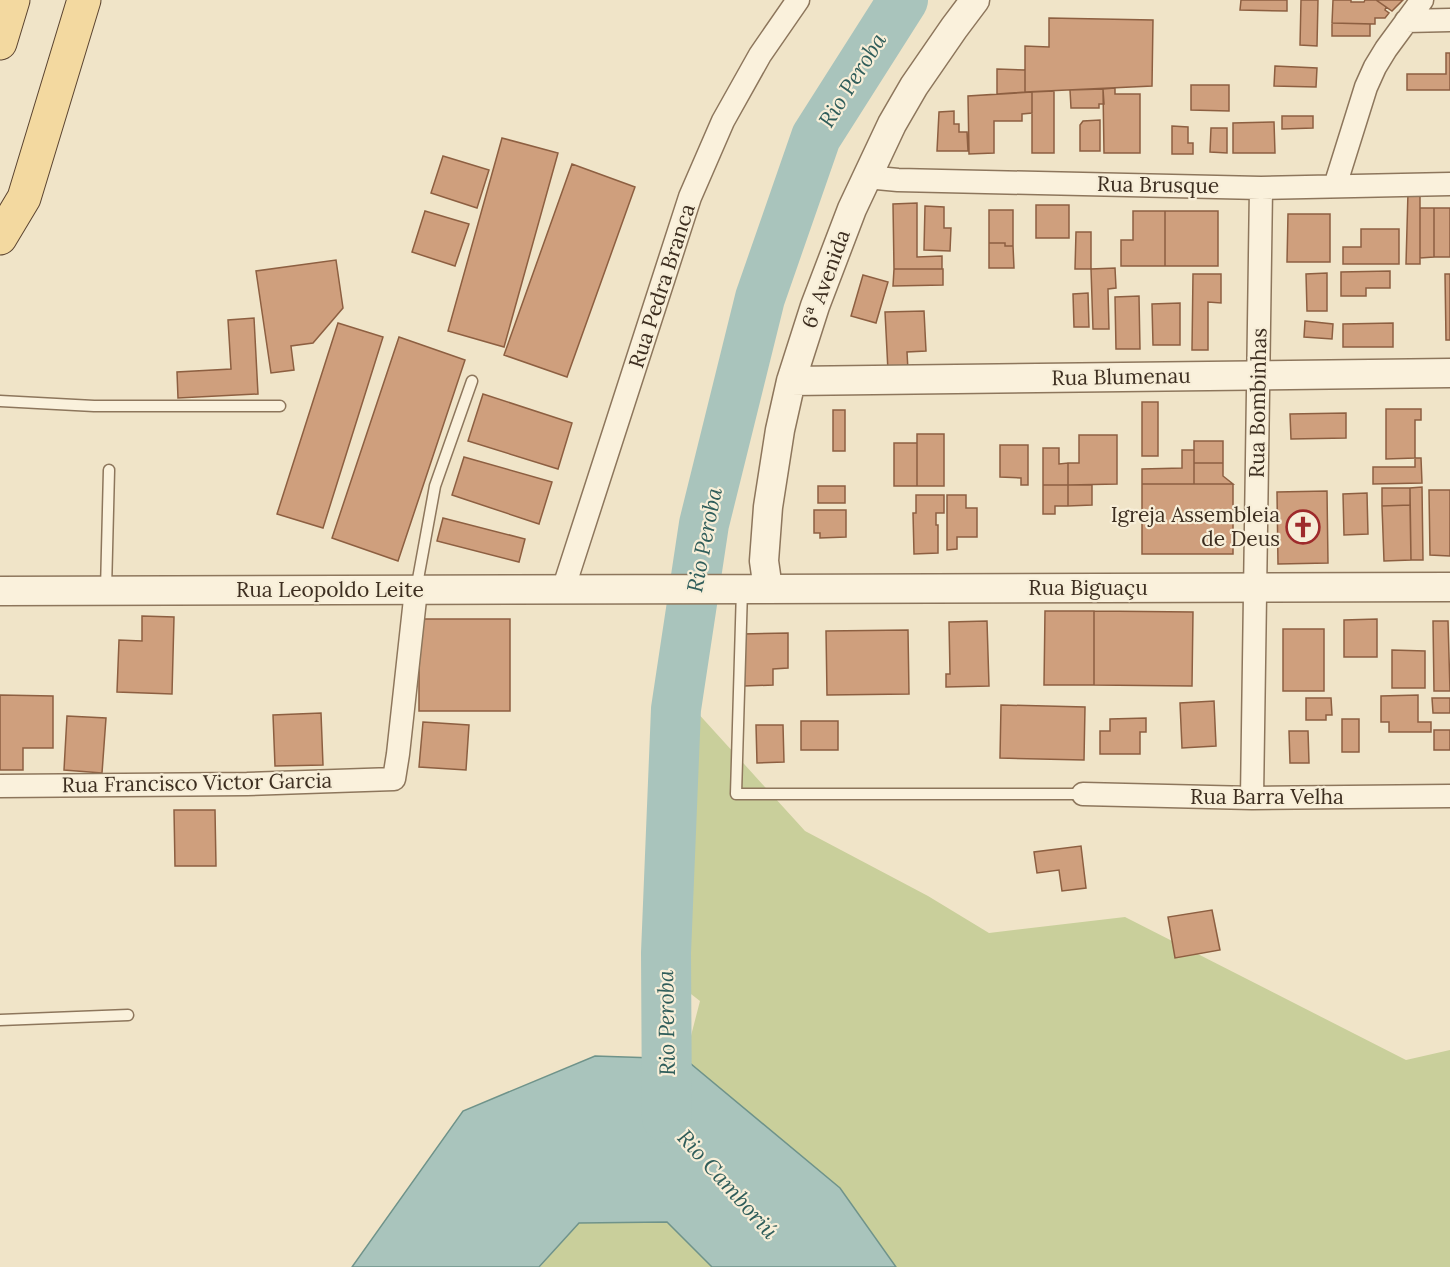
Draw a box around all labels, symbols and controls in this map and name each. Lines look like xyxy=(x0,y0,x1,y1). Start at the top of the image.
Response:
water label: Rio Peroba xyxy=(812,27,892,132)
street label: Rua Brusque xyxy=(1097,170,1219,199)
street label: Rua Pedra Branca xyxy=(622,200,701,371)
street label: 6ª Avenida xyxy=(795,226,856,332)
street label: Rua Bombinhas xyxy=(1243,328,1272,478)
street label: Rua Blumenau xyxy=(1051,362,1191,391)
water label: Rio Peroba xyxy=(680,484,728,595)
place label: Igreja Assembleia de Deus xyxy=(1111,501,1280,552)
church icon: Igreja Assembleia de Deus xyxy=(1285,509,1321,545)
street label: Rua Biguaçu xyxy=(1028,574,1148,601)
street label: Rua Leopoldo Leite xyxy=(236,576,424,603)
street label: Rua Francisco Victor Garcia xyxy=(61,767,333,798)
street label: Rua Barra Velha xyxy=(1190,783,1344,810)
water label: Rio Peroba xyxy=(651,969,681,1076)
water label: Rio Camboriú xyxy=(672,1124,784,1244)

